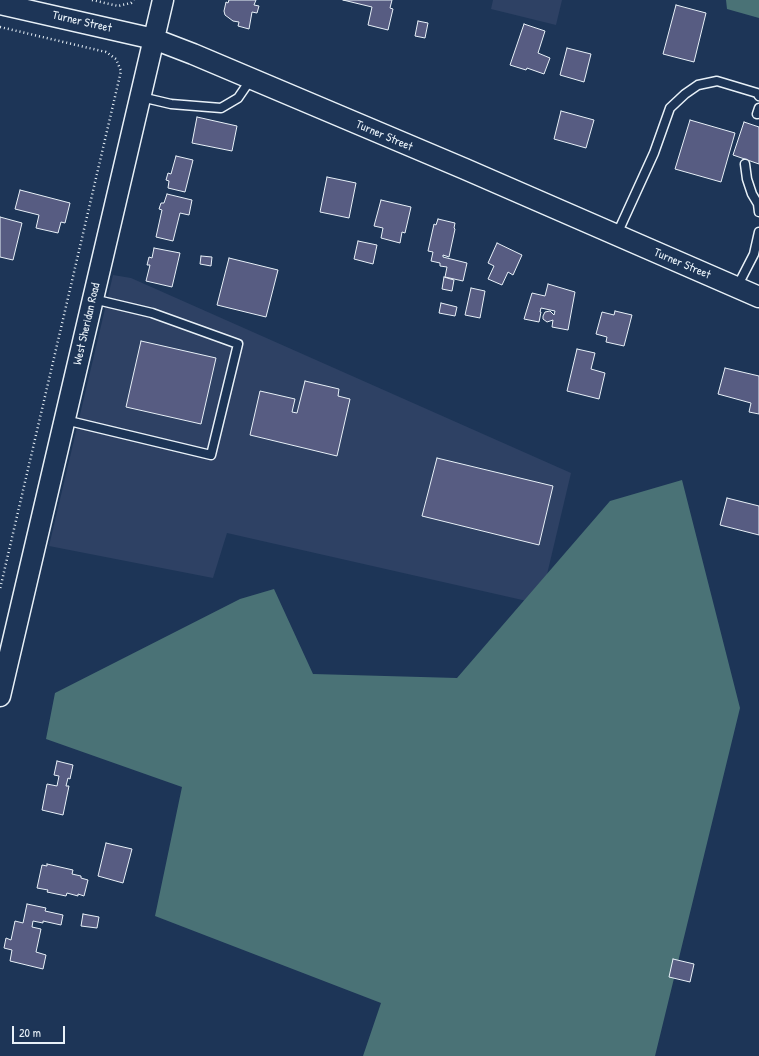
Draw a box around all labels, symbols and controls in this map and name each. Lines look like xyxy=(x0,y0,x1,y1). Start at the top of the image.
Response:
street label: Turner Street xyxy=(51,8,113,36)
street label: Turner Street xyxy=(353,118,415,154)
street label: Turner Street xyxy=(651,246,713,282)
street label: West Sheridan Road xyxy=(71,282,103,366)
scale bar xyxy=(14,1018,67,1044)
text: 20 m xyxy=(19,1024,41,1041)

